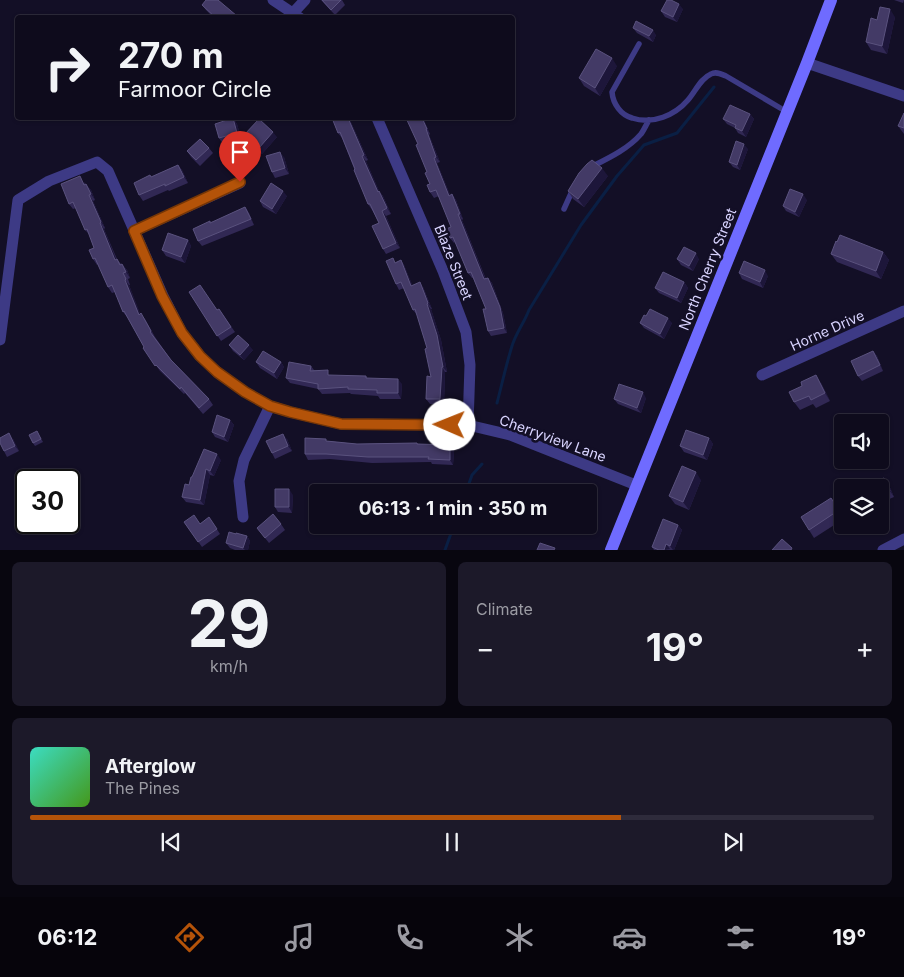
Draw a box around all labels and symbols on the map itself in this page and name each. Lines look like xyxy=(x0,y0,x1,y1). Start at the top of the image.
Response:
pin xyxy=(219,131,261,182)
street label: North Cherry Street xyxy=(675,205,739,333)
street label: Blaze Street xyxy=(431,222,477,302)
street label: Horne Drive xyxy=(787,306,867,354)
position arrow xyxy=(423,398,475,450)
street label: Cherryview Lane xyxy=(497,411,609,465)
speed limit sign: 30 xyxy=(15,469,80,534)

